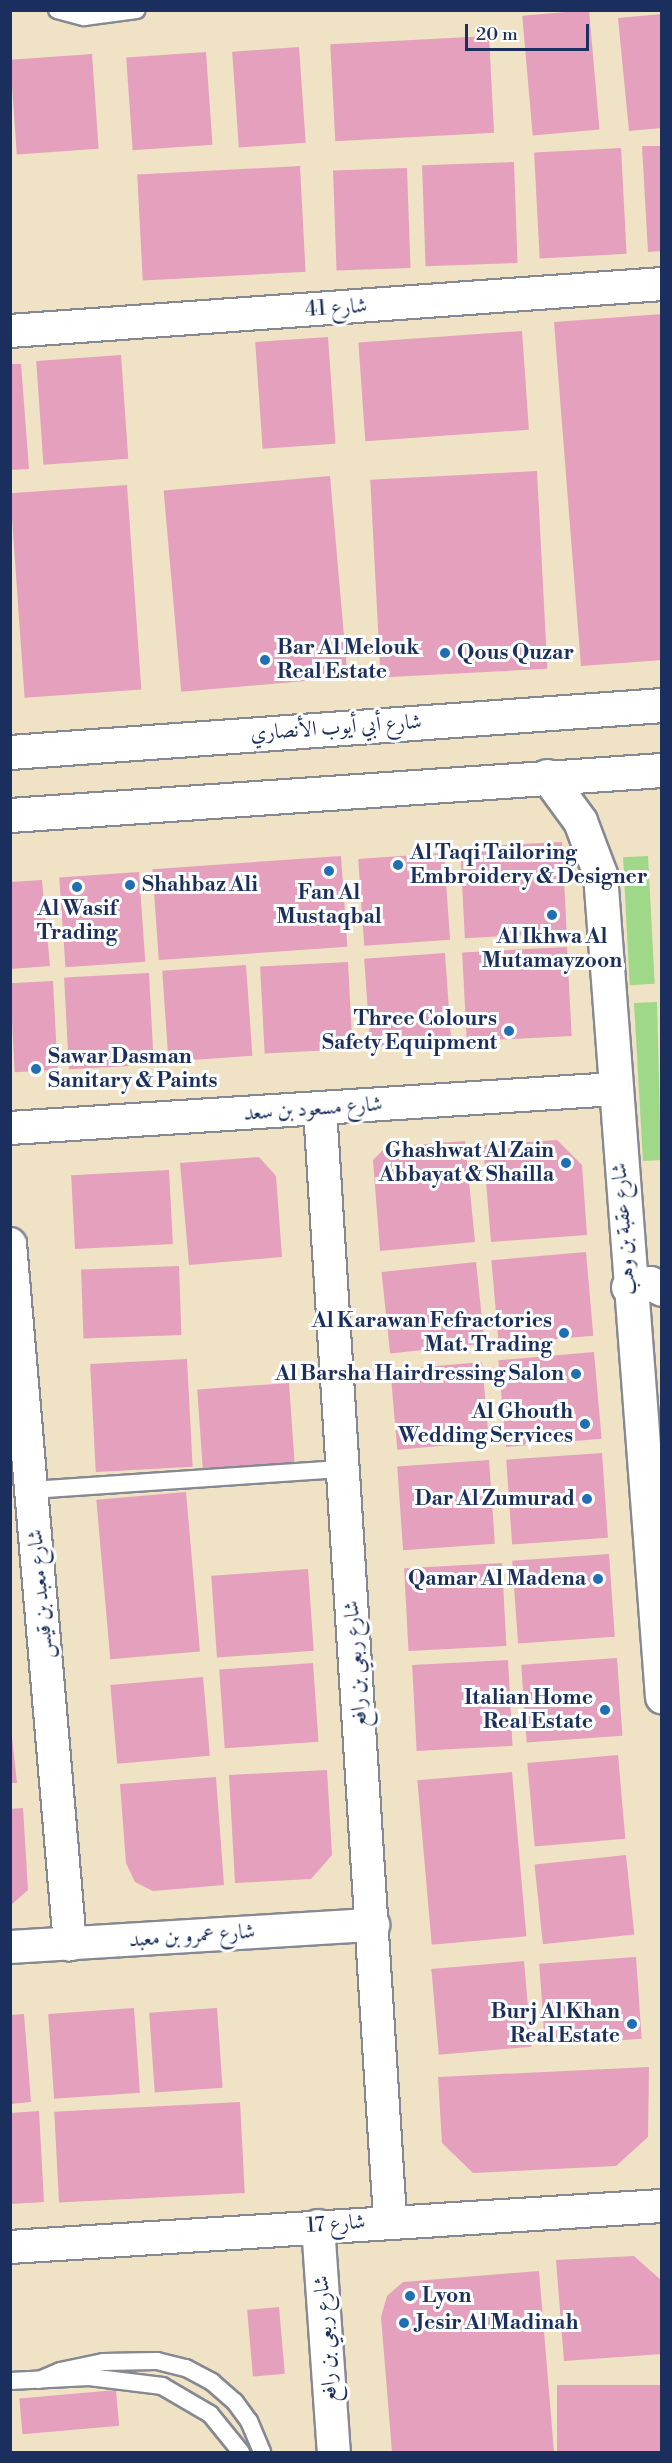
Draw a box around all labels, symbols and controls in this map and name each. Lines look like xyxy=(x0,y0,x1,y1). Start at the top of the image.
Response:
scale bar xyxy=(468,12,592,50)
text: 20 m xyxy=(476,23,518,46)
street label: شارع 41 xyxy=(304,293,368,323)
place label: Bar Al Melouk Real Estate xyxy=(277,635,419,685)
place label: Qous Quzar xyxy=(457,640,574,666)
marker: Qous Quzar xyxy=(438,646,452,660)
marker: Bar Al Melouk Real Estate xyxy=(258,653,272,667)
street label: شارع أبي أيوب الأنصاري xyxy=(249,709,423,747)
place label: Al Taqi Tailoring Embroidery & Designer xyxy=(410,840,648,890)
marker: Al Taqi Tailoring Embroidery & Designer xyxy=(391,858,405,872)
marker: Fan Al Mustaqbal xyxy=(322,864,336,878)
place label: Shahbaz Ali xyxy=(142,872,258,898)
marker: Shahbaz Ali xyxy=(123,878,137,892)
marker: Al Wasif Trading xyxy=(70,880,84,894)
place label: Fan Al Mustaqbal xyxy=(276,880,382,930)
place label: Al Wasif Trading xyxy=(37,896,117,946)
marker: Al Ikhwa Al Mutamayzoon xyxy=(545,908,559,922)
place label: Al Ikhwa Al Mutamayzoon xyxy=(482,924,622,974)
place label: Three Colours Safety Equipment xyxy=(322,1006,497,1056)
marker: Three Colours Safety Equipment xyxy=(502,1024,516,1038)
place label: Sawar Dasman Sanitary & Paints xyxy=(48,1044,218,1094)
marker: Sawar Dasman Sanitary & Paints xyxy=(29,1062,43,1076)
street label: شارع مسعود بن سعد xyxy=(243,1092,383,1126)
place label: Ghashwat Al Zain Abbayat & Shailla xyxy=(379,1138,554,1188)
marker: Ghashwat Al Zain Abbayat & Shailla xyxy=(559,1156,573,1170)
street label: شارع عقبة بن وهب xyxy=(607,1162,641,1296)
place label: Al Karawan Fefractories Mat. Trading xyxy=(312,1308,552,1358)
marker: Al Karawan Fefractories Mat. Trading xyxy=(557,1326,571,1340)
place label: Al Barsha Hairdressing Salon xyxy=(275,1361,564,1387)
marker: Al Barsha Hairdressing Salon xyxy=(569,1367,583,1381)
place label: Al Ghouth Wedding Services xyxy=(398,1399,573,1449)
marker: Al Ghouth Wedding Services xyxy=(578,1417,592,1431)
place label: Dar Al Zumurad xyxy=(415,1486,575,1512)
marker: Dar Al Zumurad xyxy=(580,1492,594,1506)
street label: شارع معبد بن قيس xyxy=(23,1528,59,1660)
place label: Qamar Al Madena xyxy=(408,1566,586,1592)
marker: Qamar Al Madena xyxy=(591,1572,605,1586)
street label: شارع ربعي بن رافع xyxy=(339,1600,373,1728)
place label: Italian Home Real Estate xyxy=(464,1685,593,1735)
marker: Italian Home Real Estate xyxy=(598,1703,612,1717)
street label: شارع عمرو بن معبد xyxy=(128,1919,256,1953)
place label: Burj Al Khan Real Estate xyxy=(491,1999,620,2049)
marker: Burj Al Khan Real Estate xyxy=(625,2017,639,2031)
street label: شارع 17 xyxy=(306,2209,366,2239)
street label: شارع ربعي بن رافع xyxy=(309,2275,343,2403)
place label: Lyon xyxy=(422,2283,471,2309)
marker: Lyon xyxy=(403,2289,417,2303)
place label: Jesir Al Madinah xyxy=(416,2310,578,2336)
marker: Jesir Al Madinah xyxy=(397,2316,411,2330)

